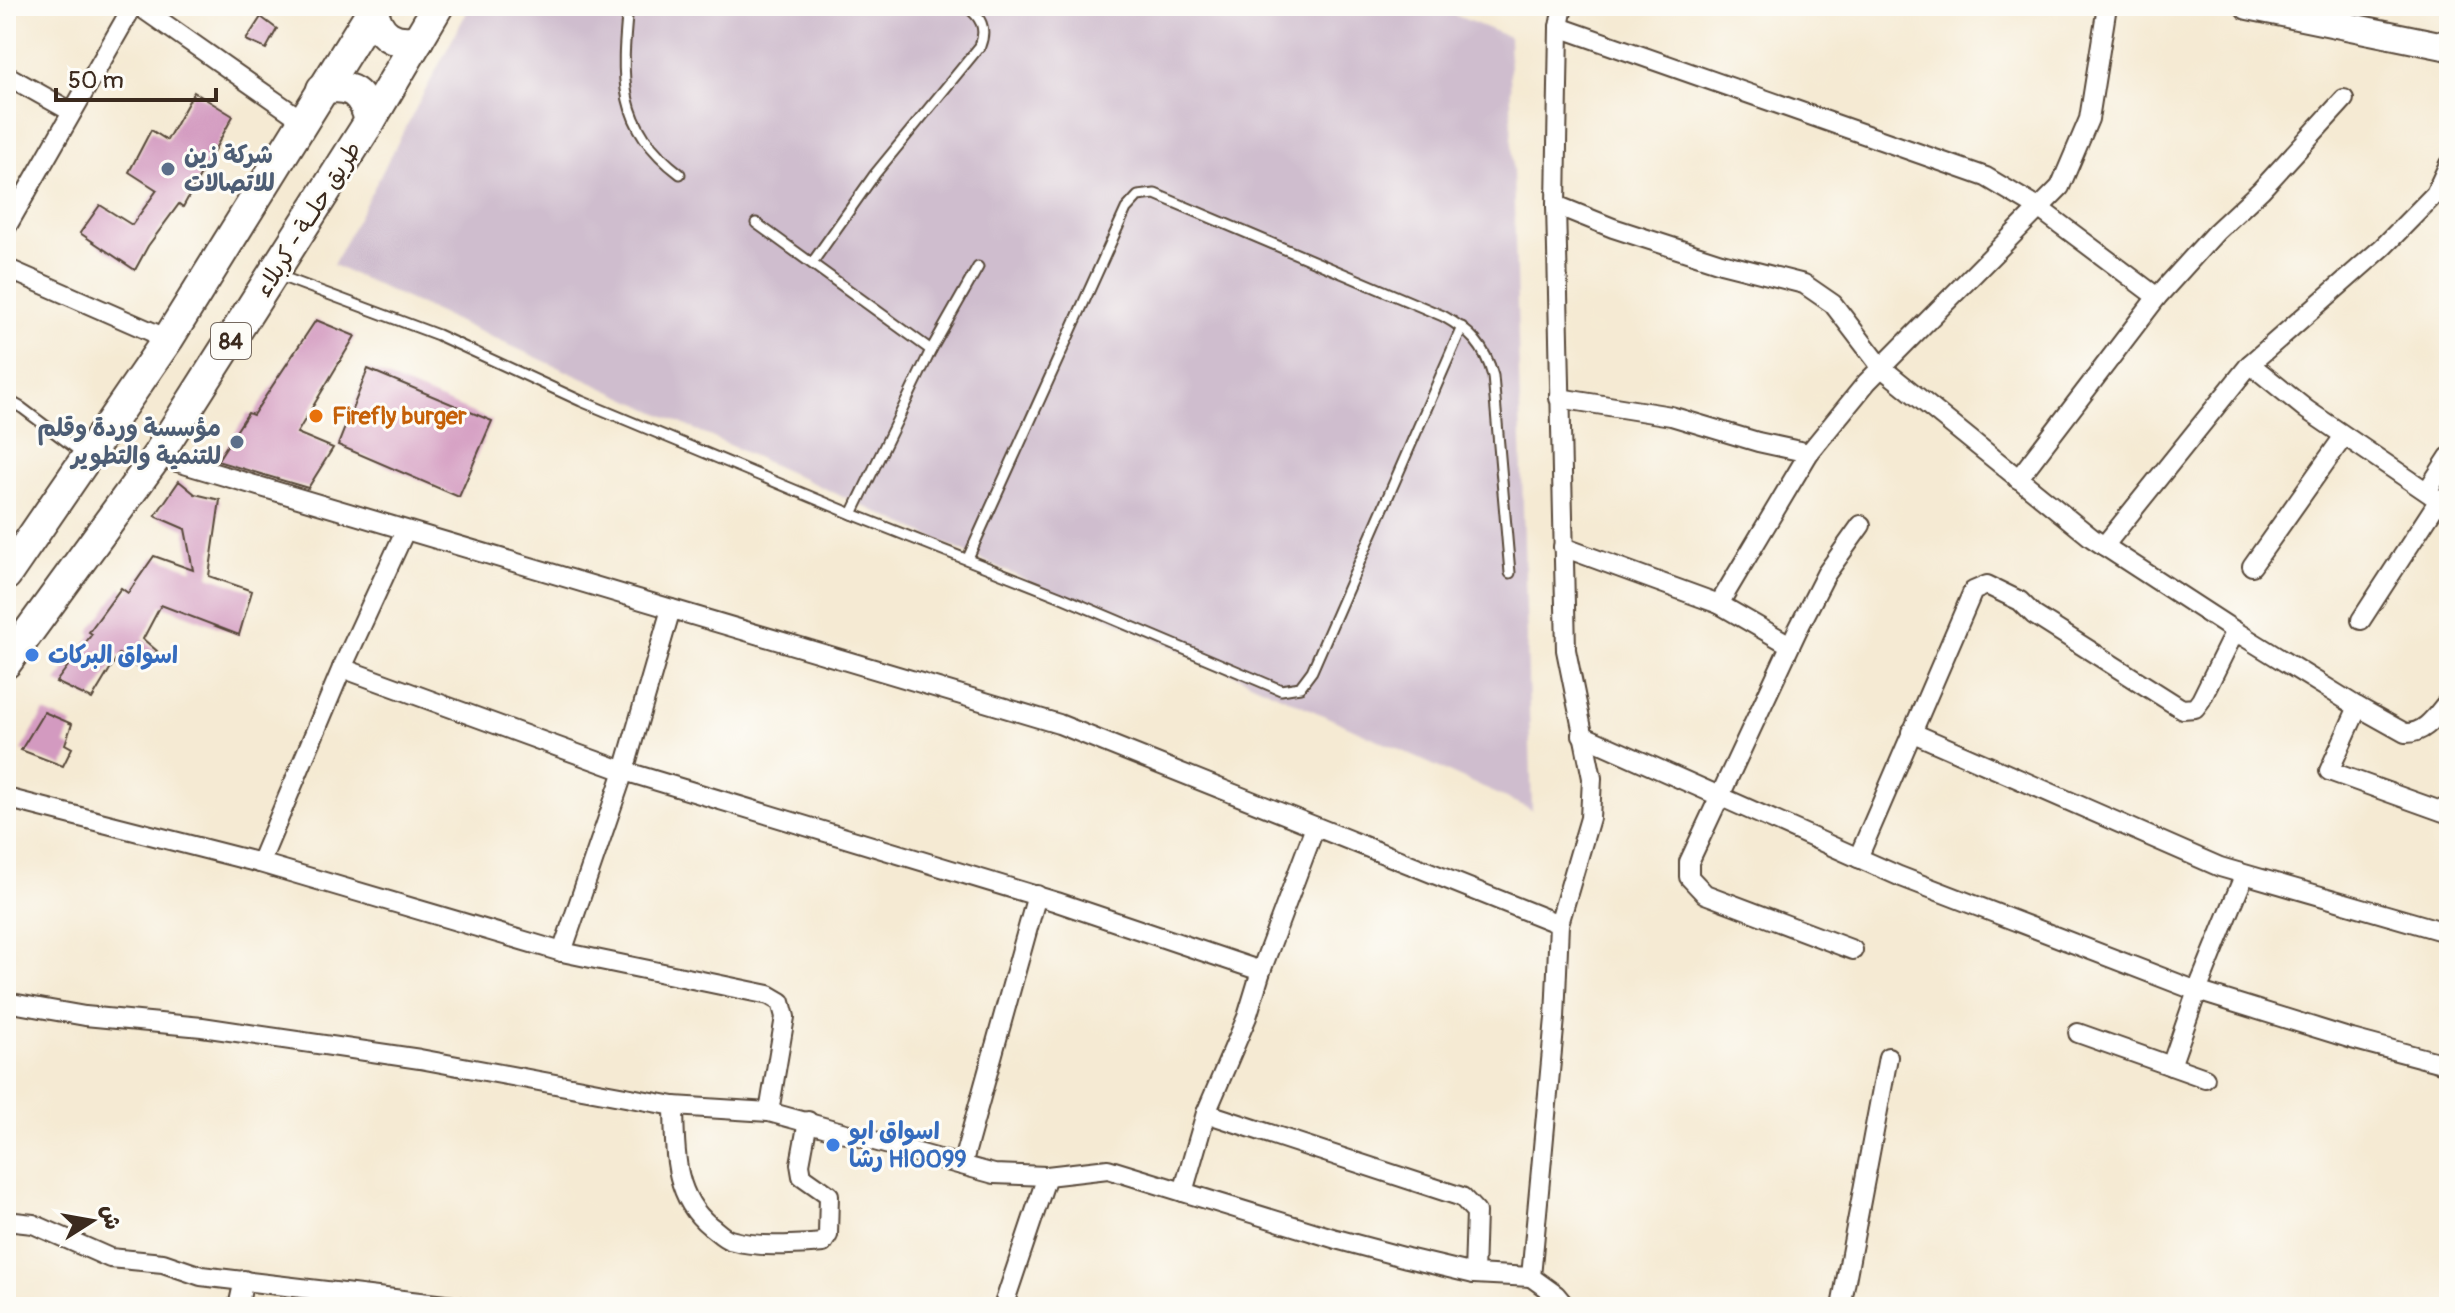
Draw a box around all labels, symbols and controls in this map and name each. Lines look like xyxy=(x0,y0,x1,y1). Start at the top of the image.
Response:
scale bar xyxy=(56,52,216,102)
text: 50 m xyxy=(68,66,124,95)
street label: طريق حلــة - كربلاء xyxy=(249,136,368,302)
place label: شركة زين للاتصالات xyxy=(184,141,275,198)
marker: شركة زين للاتصالات xyxy=(159,160,177,178)
road number: 84 xyxy=(211,323,251,359)
place label: Firefly burger xyxy=(332,402,467,431)
marker: Firefly burger xyxy=(307,407,325,425)
place label: مؤسسة وردة وقلم للتنمية والتطوير xyxy=(38,414,221,472)
marker: مؤسسة وردة وقلم للتنمية والتطوير xyxy=(228,433,246,451)
place label: اسواق البركات xyxy=(48,641,178,670)
marker: اسواق البركات xyxy=(23,646,41,664)
place label: اسواق ابو رشا Hl0099 xyxy=(847,1117,967,1174)
marker: اسواق ابو رشا Hl0099 xyxy=(824,1136,842,1154)
north arrow xyxy=(52,1181,132,1261)
text: ش xyxy=(95,1203,127,1232)

